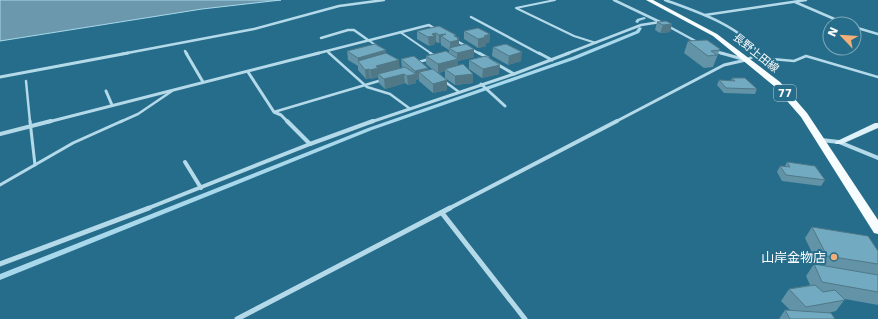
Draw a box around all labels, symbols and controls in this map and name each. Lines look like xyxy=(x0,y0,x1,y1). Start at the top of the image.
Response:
north arrow xyxy=(822,16,862,56)
text: N xyxy=(826,25,841,39)
street label: 長野上田線 xyxy=(731,31,781,75)
road number: 77 xyxy=(774,85,796,101)
place label: 山岸金物店 xyxy=(761,250,826,265)
marker: 山岸金物店 xyxy=(829,252,839,262)

